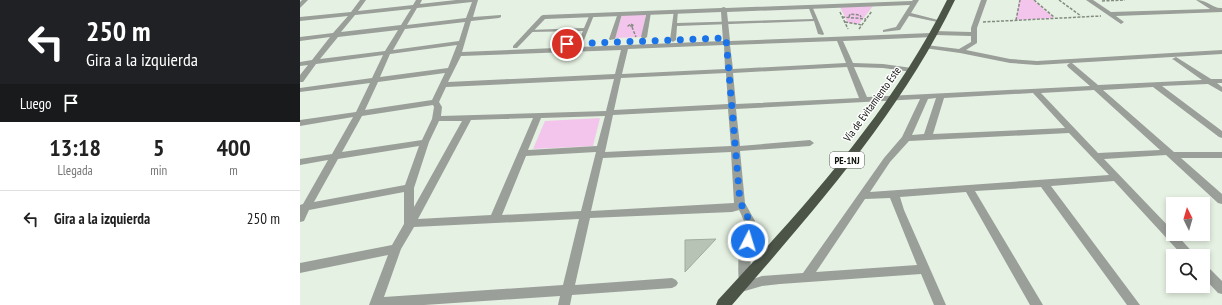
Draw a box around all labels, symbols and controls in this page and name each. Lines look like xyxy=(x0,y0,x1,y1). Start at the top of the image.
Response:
text: 250 m xyxy=(86,12,150,49)
icon: left xyxy=(20,16,72,68)
pin xyxy=(550,27,584,61)
icon: arrive xyxy=(556,33,578,55)
text: Gira a la izquierda xyxy=(86,48,198,71)
street label: Vía de Evitamiento Este xyxy=(840,63,904,145)
icon: arrive xyxy=(60,92,82,114)
text: Luego xyxy=(20,94,52,113)
text: 13:18 xyxy=(49,132,101,163)
text: 5 xyxy=(153,132,164,163)
text: 400 xyxy=(216,132,251,163)
road number: PE-1NJ xyxy=(830,152,864,168)
text: Llegada xyxy=(57,162,93,179)
text: min xyxy=(150,162,167,179)
text: m xyxy=(229,162,238,179)
north arrow xyxy=(1166,197,1210,241)
map controls xyxy=(1166,197,1210,293)
icon: left xyxy=(20,208,42,230)
text: Gira a la izquierda xyxy=(54,209,150,228)
text: 250 m xyxy=(247,209,280,228)
position arrow xyxy=(727,220,769,262)
button: search xyxy=(1166,249,1210,293)

